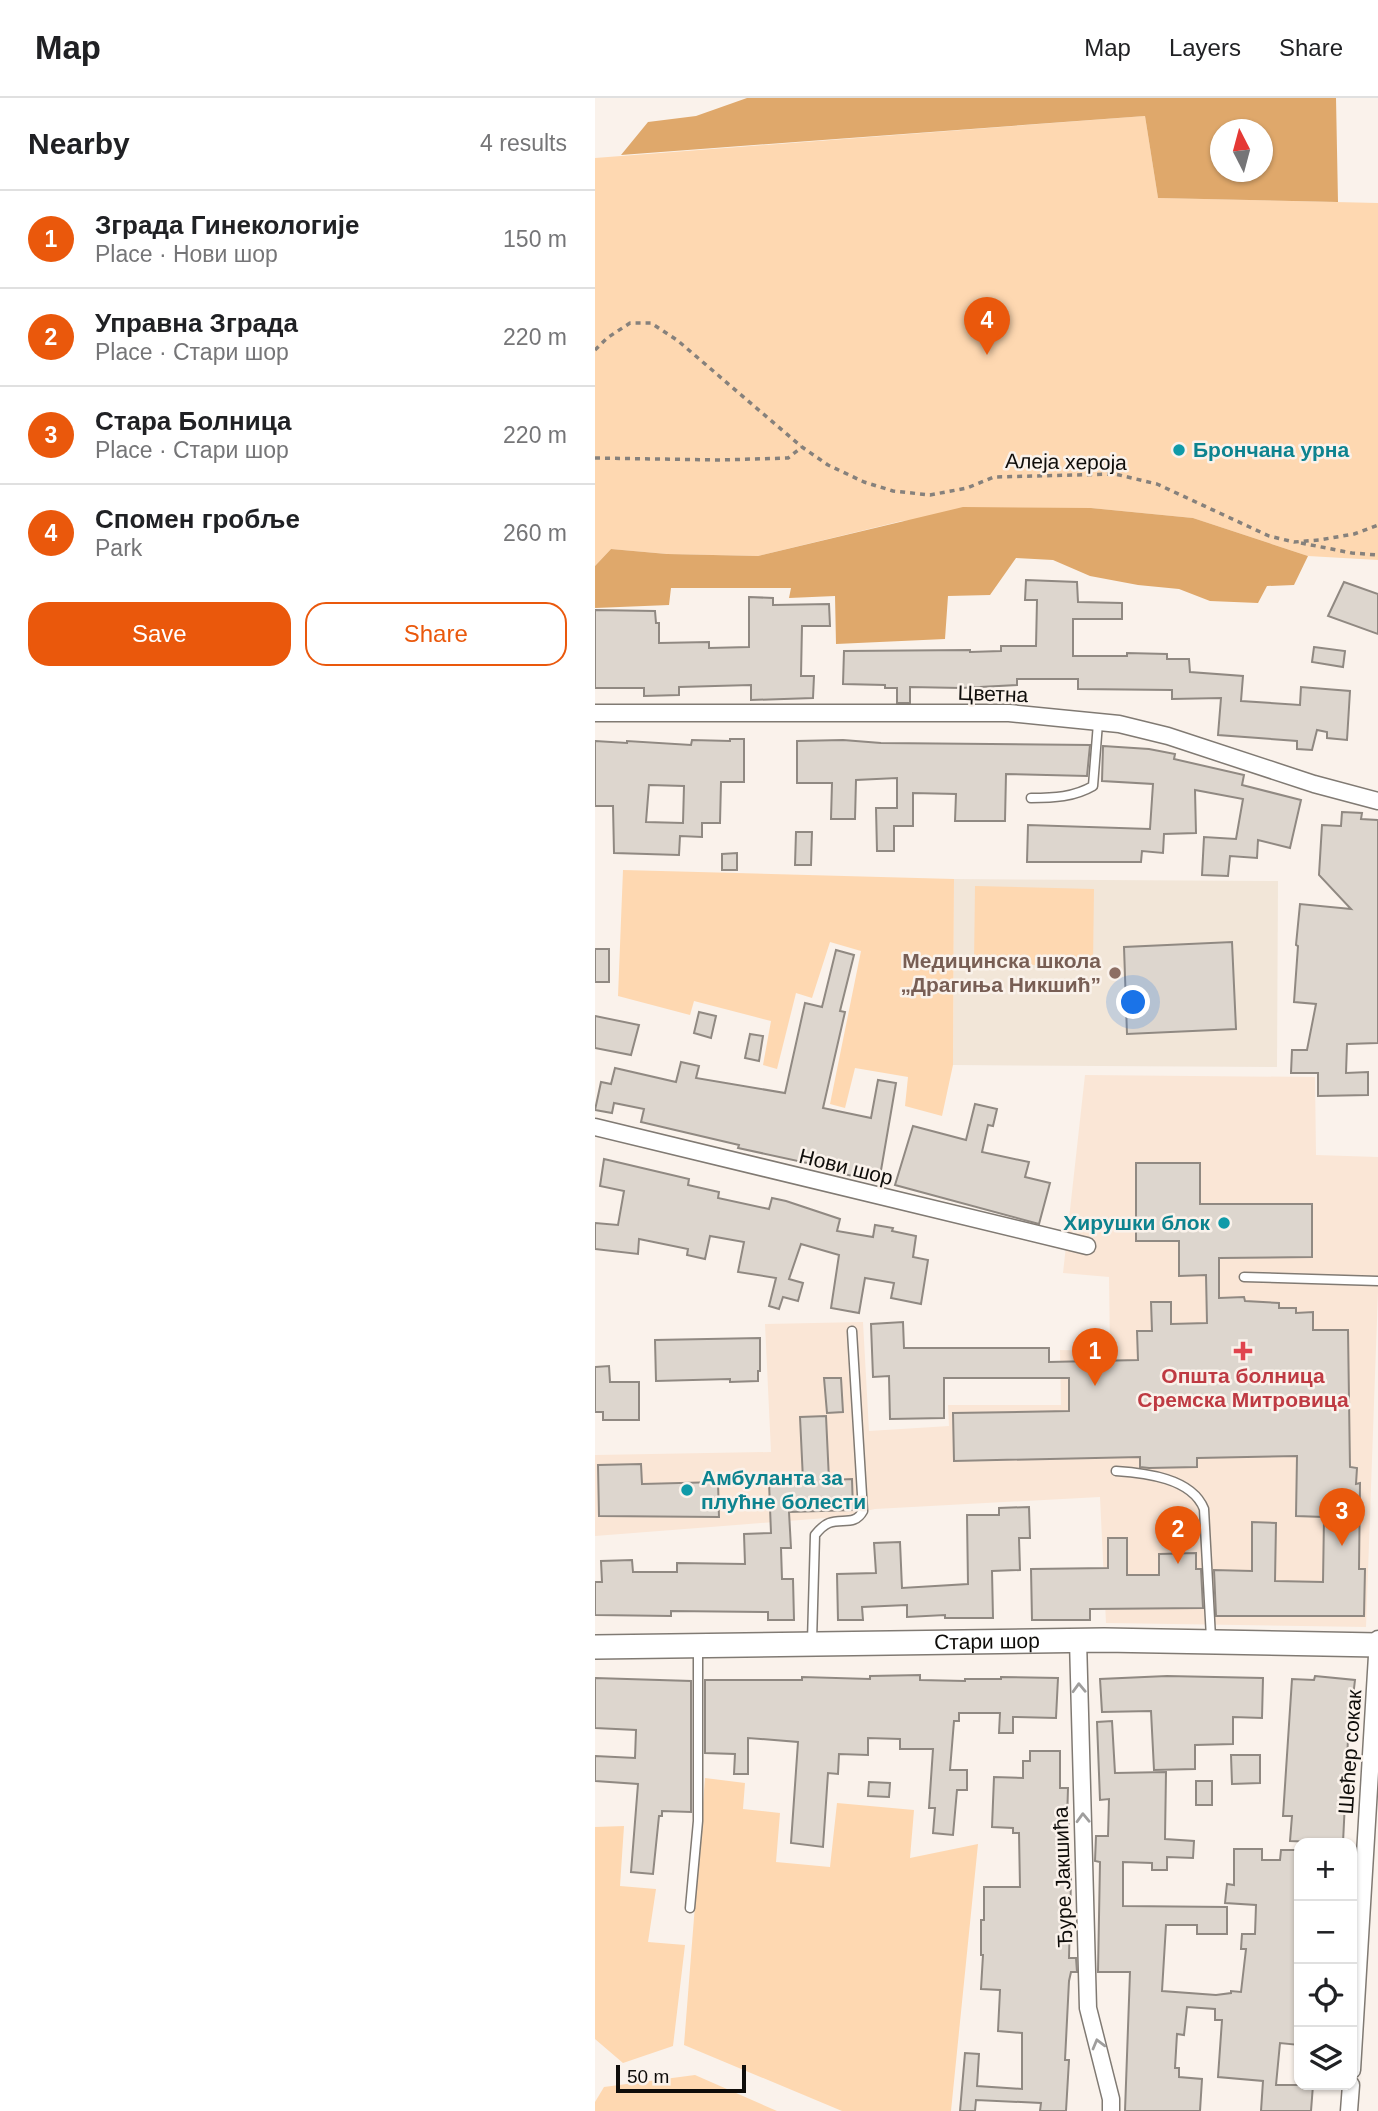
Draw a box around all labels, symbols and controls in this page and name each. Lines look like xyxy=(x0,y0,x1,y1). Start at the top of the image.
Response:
text: Map xyxy=(35,29,101,66)
text: Map xyxy=(1084,34,1131,61)
text: Layers xyxy=(1169,34,1241,61)
text: Share xyxy=(1279,34,1343,61)
north arrow xyxy=(1210,119,1273,182)
text: Nearby xyxy=(28,127,130,160)
text: 4 results xyxy=(480,130,567,156)
text: Зграда Гинекологије xyxy=(95,210,359,240)
text: 1 xyxy=(45,226,57,252)
text: 150 m xyxy=(503,226,567,252)
text: Place · Нови шор xyxy=(95,241,278,267)
pin: 4 xyxy=(964,297,1010,355)
text: Управна Зграда xyxy=(95,308,298,338)
text: 2 xyxy=(45,324,57,350)
text: 220 m xyxy=(503,324,567,350)
text: Place · Стари шор xyxy=(95,339,289,365)
text: Стара Болница xyxy=(95,406,291,436)
text: 3 xyxy=(45,422,57,448)
text: 220 m xyxy=(503,422,567,448)
text: Place · Стари шор xyxy=(95,437,289,463)
place label: Брончана урна xyxy=(1193,438,1349,461)
marker: Брончана урна xyxy=(1171,442,1187,458)
street label: Алеја хероја xyxy=(1005,449,1127,474)
text: Спомен гробље xyxy=(95,504,300,534)
text: 4 xyxy=(45,520,57,546)
text: 260 m xyxy=(503,520,567,546)
text: Park xyxy=(95,535,142,561)
button: Save xyxy=(28,602,291,666)
button: Share xyxy=(305,602,567,666)
street label: Цветна xyxy=(957,681,1029,706)
place label: Медицинска школа „Драгиња Никшић” xyxy=(901,949,1101,996)
marker: Медицинска школа „Драгиња Никшић” xyxy=(1107,965,1123,981)
your location xyxy=(1116,985,1150,1019)
street label: Нови шор xyxy=(797,1144,895,1189)
place label: Хирушки блок xyxy=(1063,1211,1210,1234)
marker: Хирушки блок xyxy=(1216,1215,1232,1231)
pin: 1 xyxy=(1072,1328,1118,1386)
marker: Општа болница Сремска Митровица xyxy=(1233,1341,1253,1361)
place label: Општа болница Сремска Митровица xyxy=(1137,1364,1349,1411)
place label: Амбуланта за плућне болести xyxy=(701,1466,866,1513)
marker: Амбуланта за плућне болести xyxy=(679,1482,695,1498)
pin: 3 xyxy=(1319,1488,1365,1546)
pin: 2 xyxy=(1155,1506,1201,1564)
street label: Стари шор xyxy=(934,1629,1040,1653)
one-way arrow xyxy=(1071,1683,1086,1694)
street label: Шећер сокак xyxy=(1334,1688,1365,1815)
street label: Ђуре Јакшића xyxy=(1049,1806,1076,1948)
one-way arrow xyxy=(1075,1812,1090,1823)
map controls xyxy=(1294,1838,1357,2090)
button: + xyxy=(1294,1838,1357,1901)
button: − xyxy=(1294,1901,1357,1964)
button: locate xyxy=(1294,1964,1357,2027)
button: layers xyxy=(1294,2027,1357,2090)
one-way arrow xyxy=(1092,2038,1106,2050)
scale bar xyxy=(616,2062,745,2094)
text: 50 m xyxy=(627,2066,669,2087)

